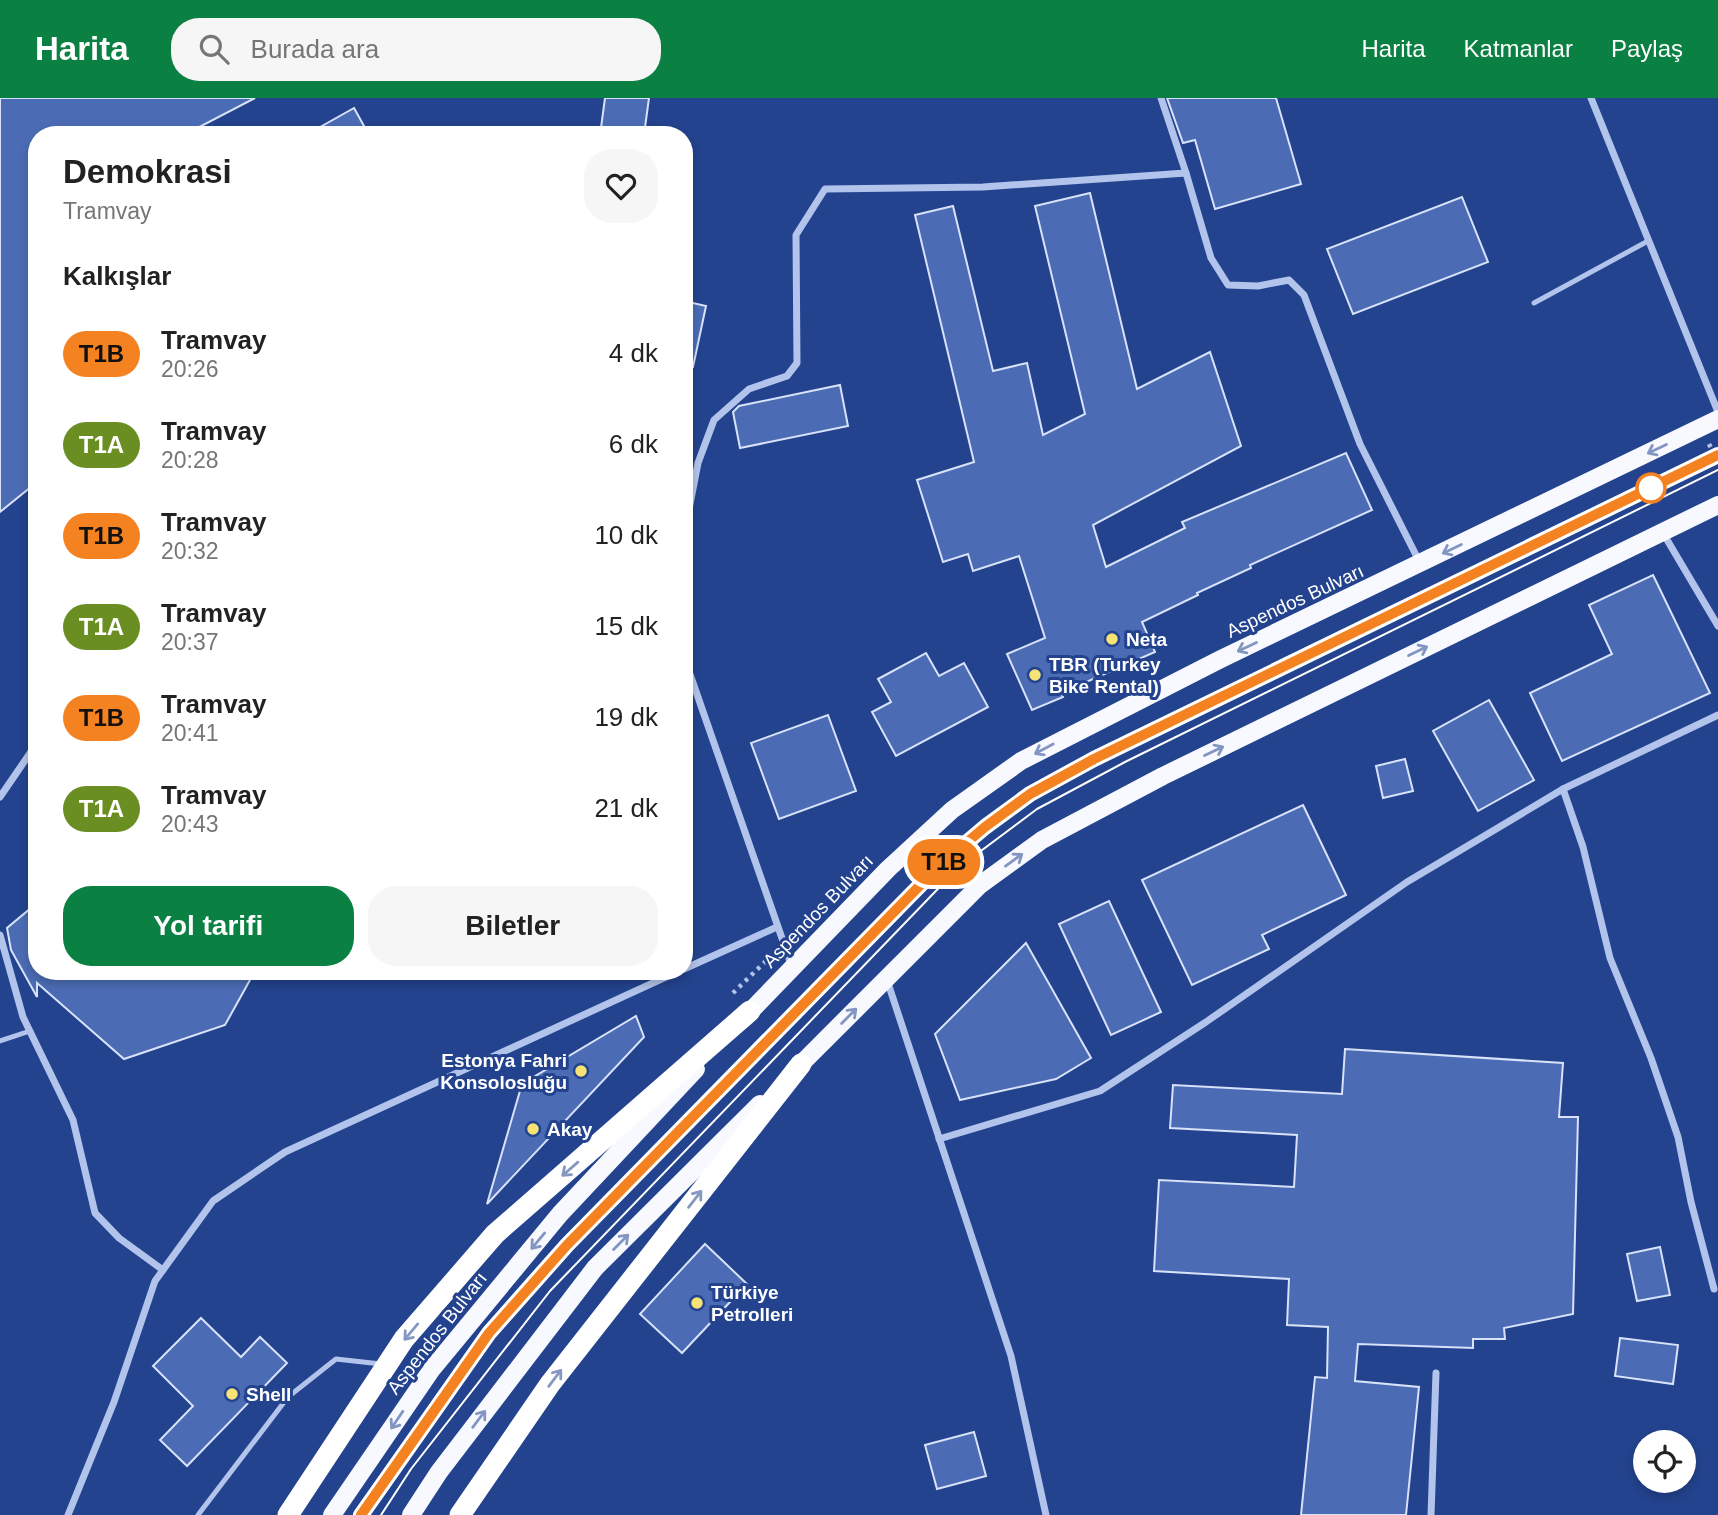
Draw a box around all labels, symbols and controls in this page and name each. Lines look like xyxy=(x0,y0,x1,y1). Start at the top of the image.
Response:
search box xyxy=(171,18,661,81)
text: Harita xyxy=(35,30,129,67)
icon: search xyxy=(195,30,233,68)
text: Burada ara xyxy=(251,34,379,64)
text: Harita xyxy=(1362,35,1426,62)
text: Katmanlar xyxy=(1464,35,1573,62)
text: Paylaş xyxy=(1611,35,1683,62)
button: heart xyxy=(584,149,658,223)
text: Demokrasi xyxy=(63,153,232,190)
text: Tramvay xyxy=(63,198,152,224)
text: Kalkışlar xyxy=(63,261,171,291)
text: Tramvay xyxy=(161,325,267,355)
text: 4 dk xyxy=(609,338,658,368)
text: T1B xyxy=(79,340,124,367)
text: 20:26 xyxy=(161,356,219,382)
text: Tramvay xyxy=(161,416,267,446)
text: 6 dk xyxy=(609,429,658,459)
text: T1A xyxy=(79,431,124,458)
one-way arrow xyxy=(1647,443,1668,457)
text: 20:28 xyxy=(161,447,219,473)
unlabelled marker xyxy=(1636,473,1666,503)
text: Tramvay xyxy=(161,507,267,537)
text: 10 dk xyxy=(594,520,658,550)
text: T1B xyxy=(79,522,124,549)
text: 20:32 xyxy=(161,538,219,564)
one-way arrow xyxy=(1442,542,1463,556)
street label: Aspendos Bulvarı xyxy=(1223,560,1367,642)
text: Tramvay xyxy=(161,598,267,628)
text: 15 dk xyxy=(594,611,658,641)
text: T1A xyxy=(79,613,124,640)
text: 20:37 xyxy=(161,629,219,655)
place label: Neta xyxy=(1126,629,1168,650)
marker: Neta xyxy=(1104,631,1120,647)
one-way arrow xyxy=(1237,640,1258,654)
one-way arrow xyxy=(1407,644,1428,658)
place label: TBR (Turkey Bike Rental) xyxy=(1049,654,1161,697)
marker: TBR (Turkey Bike Rental) xyxy=(1027,667,1043,683)
text: Tramvay xyxy=(161,689,267,719)
text: 19 dk xyxy=(594,702,658,732)
text: T1B xyxy=(79,704,124,731)
text: 20:41 xyxy=(161,720,219,746)
one-way arrow xyxy=(1034,743,1055,757)
one-way arrow xyxy=(1203,744,1224,757)
text: Tramvay xyxy=(161,780,267,810)
text: 21 dk xyxy=(594,793,658,823)
text: T1A xyxy=(79,795,124,822)
text: 20:43 xyxy=(161,811,219,837)
line badge: T1B xyxy=(904,839,984,885)
text: T1B xyxy=(921,848,967,875)
street label: Aspendos Bulvarı xyxy=(759,850,877,972)
one-way arrow xyxy=(1004,853,1023,867)
button: Yol tarifi xyxy=(63,886,354,966)
button: Biletler xyxy=(368,886,658,966)
one-way arrow xyxy=(841,1008,858,1025)
place label: Estonya Fahri Konsolosluğu xyxy=(440,1050,567,1093)
marker: Estonya Fahri Konsolosluğu xyxy=(573,1063,589,1079)
place label: Akay xyxy=(547,1119,593,1140)
marker: Akay xyxy=(525,1121,541,1137)
one-way arrow xyxy=(561,1161,579,1177)
one-way arrow xyxy=(687,1190,702,1209)
one-way arrow xyxy=(530,1232,545,1250)
one-way arrow xyxy=(612,1234,629,1251)
street label: Aspendos Bulvarı xyxy=(383,1268,491,1398)
place label: Türkiye Petrolleri xyxy=(711,1282,793,1325)
marker: Türkiye Petrolleri xyxy=(689,1295,705,1311)
one-way arrow xyxy=(403,1322,419,1340)
one-way arrow xyxy=(547,1369,562,1388)
place label: Shell xyxy=(246,1384,291,1405)
marker: Shell xyxy=(224,1386,240,1402)
one-way arrow xyxy=(390,1410,404,1429)
one-way arrow xyxy=(471,1411,486,1429)
map controls xyxy=(1633,1430,1696,1493)
button: locate xyxy=(1633,1430,1696,1493)

